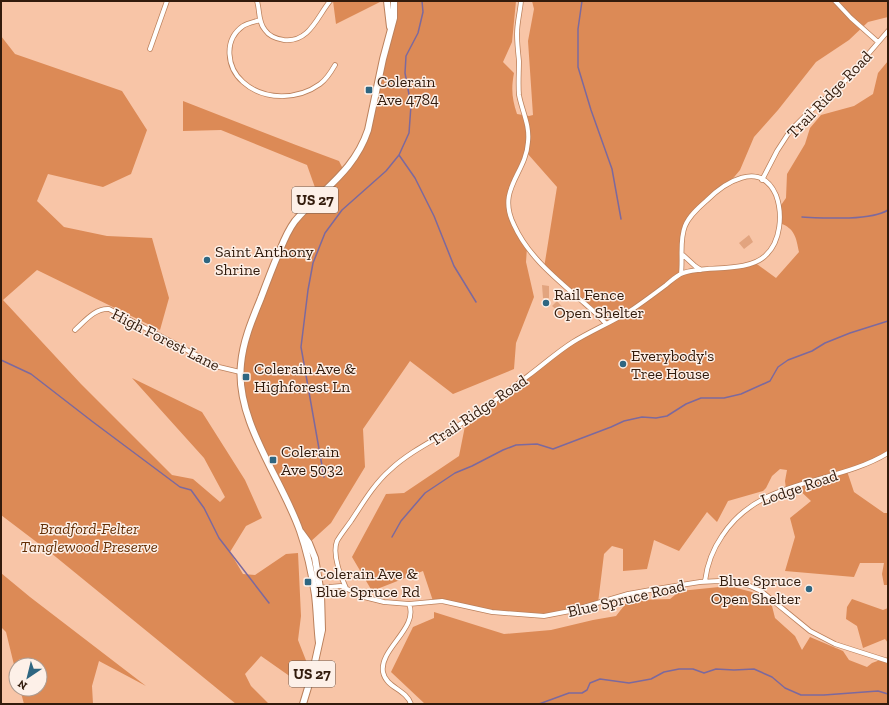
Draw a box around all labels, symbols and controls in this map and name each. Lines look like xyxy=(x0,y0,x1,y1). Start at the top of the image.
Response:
street label: Trail Ridge Road xyxy=(783,47,876,142)
place label: Colerain Ave 4784 xyxy=(377,72,439,109)
marker: Colerain Ave 4784 xyxy=(364,85,374,95)
road number: US 27 xyxy=(292,187,338,213)
place label: Saint Anthony Shrine xyxy=(215,242,314,279)
marker: Saint Anthony Shrine xyxy=(202,255,212,265)
place label: Rail Fence Open Shelter xyxy=(554,285,645,322)
marker: Rail Fence Open Shelter xyxy=(541,298,551,308)
street label: High Forest Lane xyxy=(109,304,223,375)
place label: Everybody's Tree House xyxy=(631,346,714,383)
place label: Colerain Ave & Highforest Ln xyxy=(254,359,356,396)
marker: Everybody's Tree House xyxy=(618,359,628,369)
street label: Trail Ridge Road xyxy=(426,371,531,450)
marker: Colerain Ave & Highforest Ln xyxy=(241,372,251,382)
place label: Colerain Ave 5032 xyxy=(281,442,343,479)
marker: Colerain Ave 5032 xyxy=(268,455,278,465)
street label: Lodge Road xyxy=(758,465,840,509)
park label: Bradford-Felter Tanglewood Preserve xyxy=(20,519,158,556)
place label: Colerain Ave & Blue Spruce Rd xyxy=(316,564,420,601)
place label: Blue Spruce Open Shelter xyxy=(711,571,801,608)
street label: Blue Spruce Road xyxy=(566,576,687,621)
marker: Colerain Ave & Blue Spruce Rd xyxy=(303,577,313,587)
marker: Blue Spruce Open Shelter xyxy=(804,584,814,594)
north arrow xyxy=(8,657,48,697)
road number: US 27 xyxy=(289,661,335,687)
text: N xyxy=(15,677,30,693)

